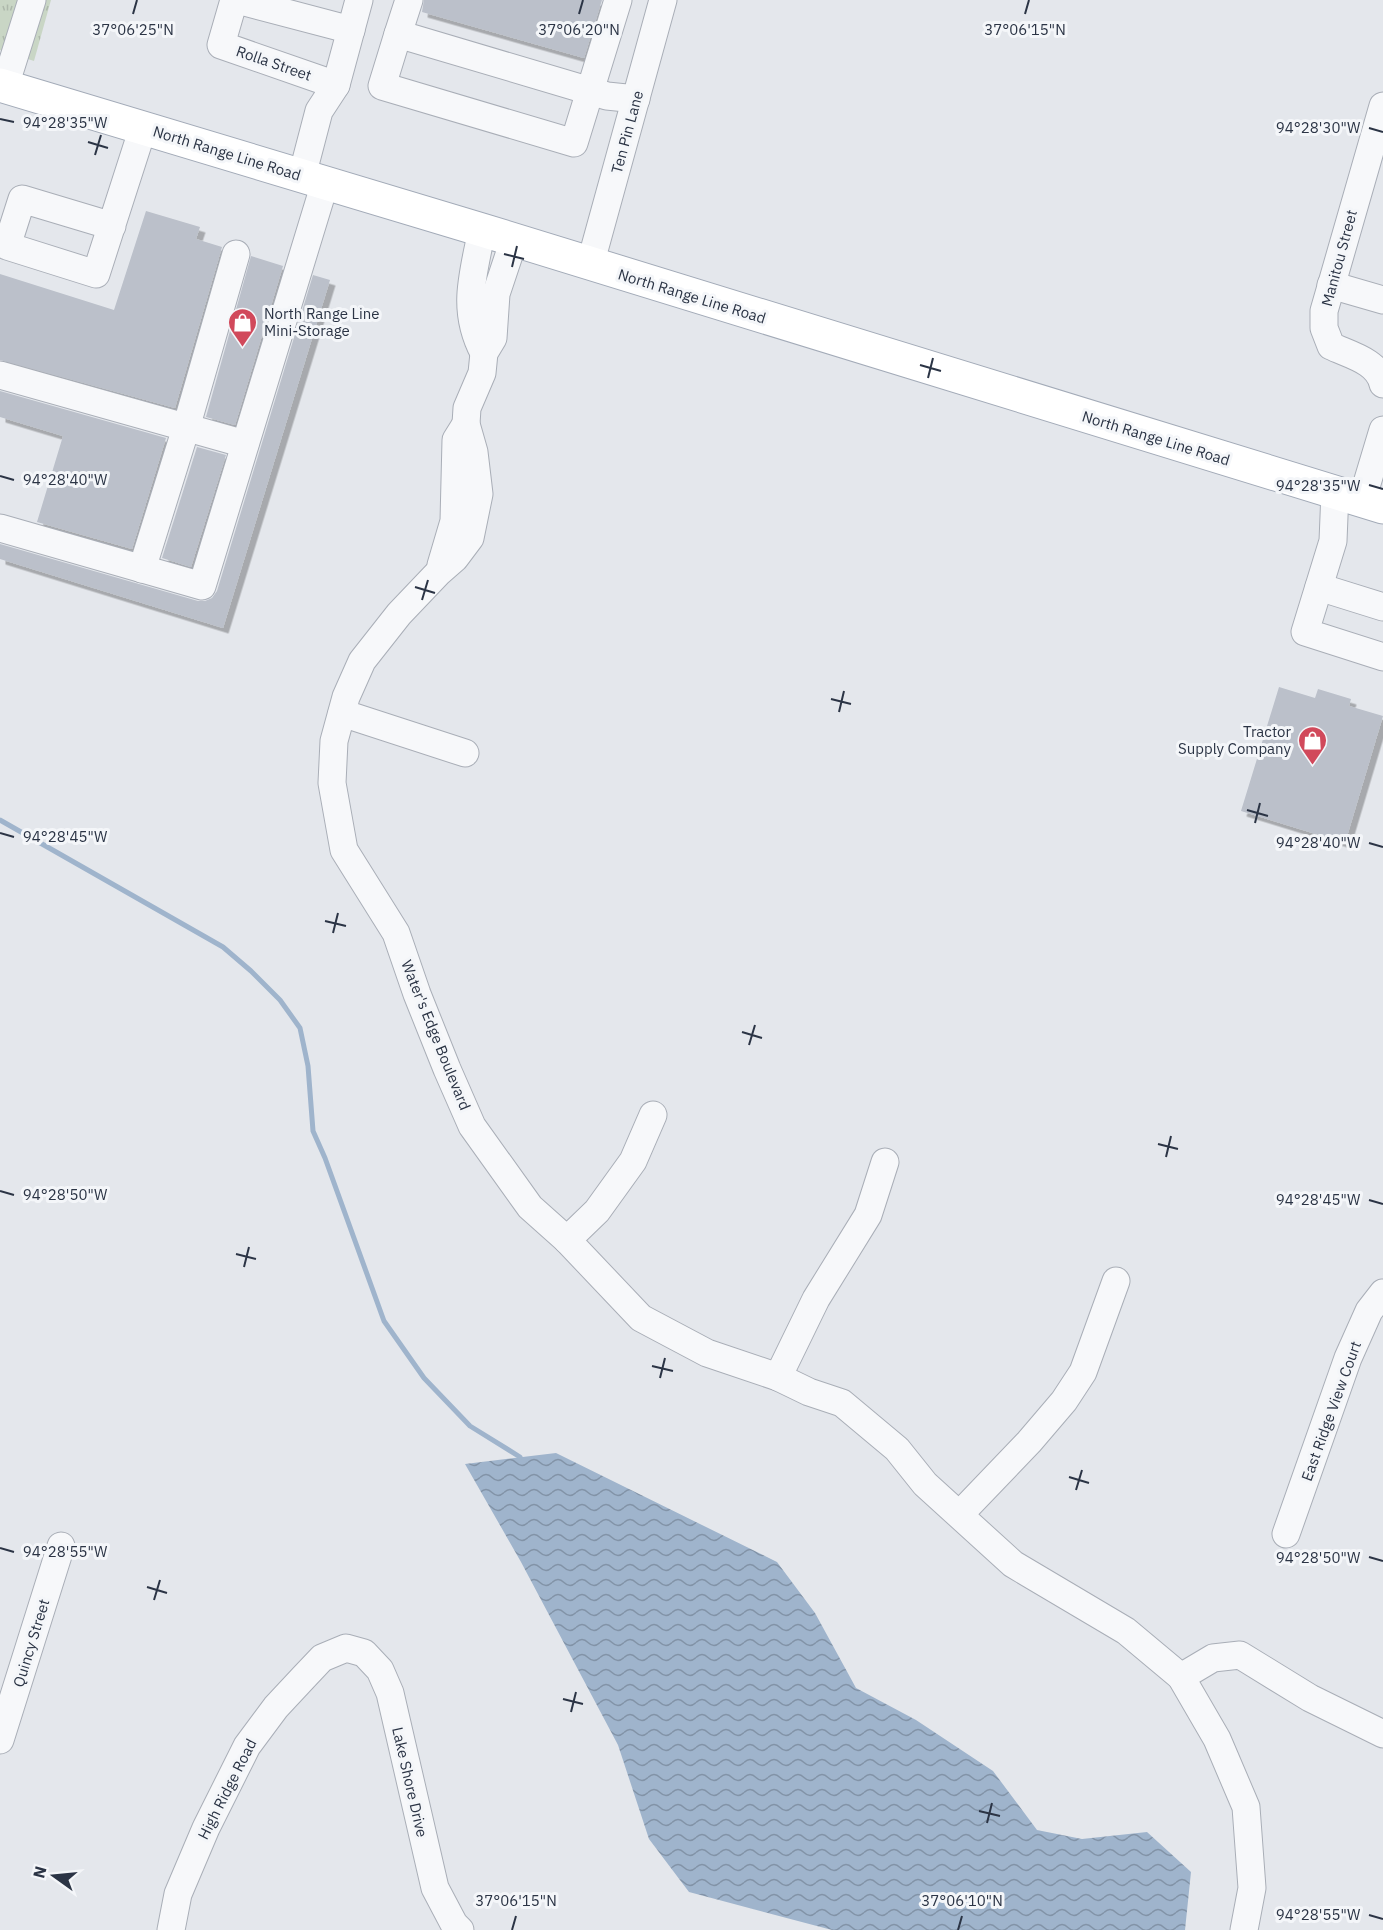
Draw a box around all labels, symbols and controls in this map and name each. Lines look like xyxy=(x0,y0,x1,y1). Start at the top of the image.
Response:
text: 37°06'25"N xyxy=(92,20,174,39)
text: 37°06'20"N xyxy=(538,20,620,39)
text: 37°06'15"N xyxy=(984,20,1066,39)
street label: Rolla Street xyxy=(234,41,314,85)
street label: Ten Pin Lane xyxy=(607,88,647,176)
text: 94°28'35"W xyxy=(23,113,108,132)
text: 94°28'30"W xyxy=(1276,118,1361,137)
street label: North Range Line Road xyxy=(151,121,303,185)
street label: Manitou Street xyxy=(1317,208,1361,308)
street label: North Range Line Road xyxy=(616,264,768,328)
place label: North Range Line Mini-Storage xyxy=(264,304,380,340)
shop icon: North Range Line Mini-Storage xyxy=(227,306,259,348)
street label: North Range Line Road xyxy=(1080,406,1232,470)
text: 94°28'40"W xyxy=(23,470,108,489)
text: 94°28'35"W xyxy=(1276,476,1361,495)
place label: Tractor Supply Company xyxy=(1178,722,1292,758)
shop icon: Tractor Supply Company xyxy=(1296,724,1328,766)
text: 94°28'45"W xyxy=(23,827,108,846)
text: 94°28'40"W xyxy=(1276,833,1361,852)
street label: Water's Edge Boulevard xyxy=(397,957,475,1113)
text: 94°28'50"W xyxy=(23,1185,108,1204)
text: 94°28'45"W xyxy=(1276,1190,1361,1209)
street label: East Ridge View Court xyxy=(1297,1338,1365,1484)
text: 94°28'55"W xyxy=(23,1542,108,1561)
text: 94°28'50"W xyxy=(1276,1548,1361,1567)
street label: Quincy Street xyxy=(9,1597,53,1689)
street label: Lake Shore Drive xyxy=(388,1725,432,1839)
street label: High Ridge Road xyxy=(193,1735,261,1843)
north arrow xyxy=(24,1846,84,1906)
text: N xyxy=(28,1864,51,1880)
text: 37°06'15"N xyxy=(475,1891,557,1910)
text: 37°06'10"N xyxy=(921,1891,1003,1910)
text: 94°28'55"W xyxy=(1276,1905,1361,1924)

